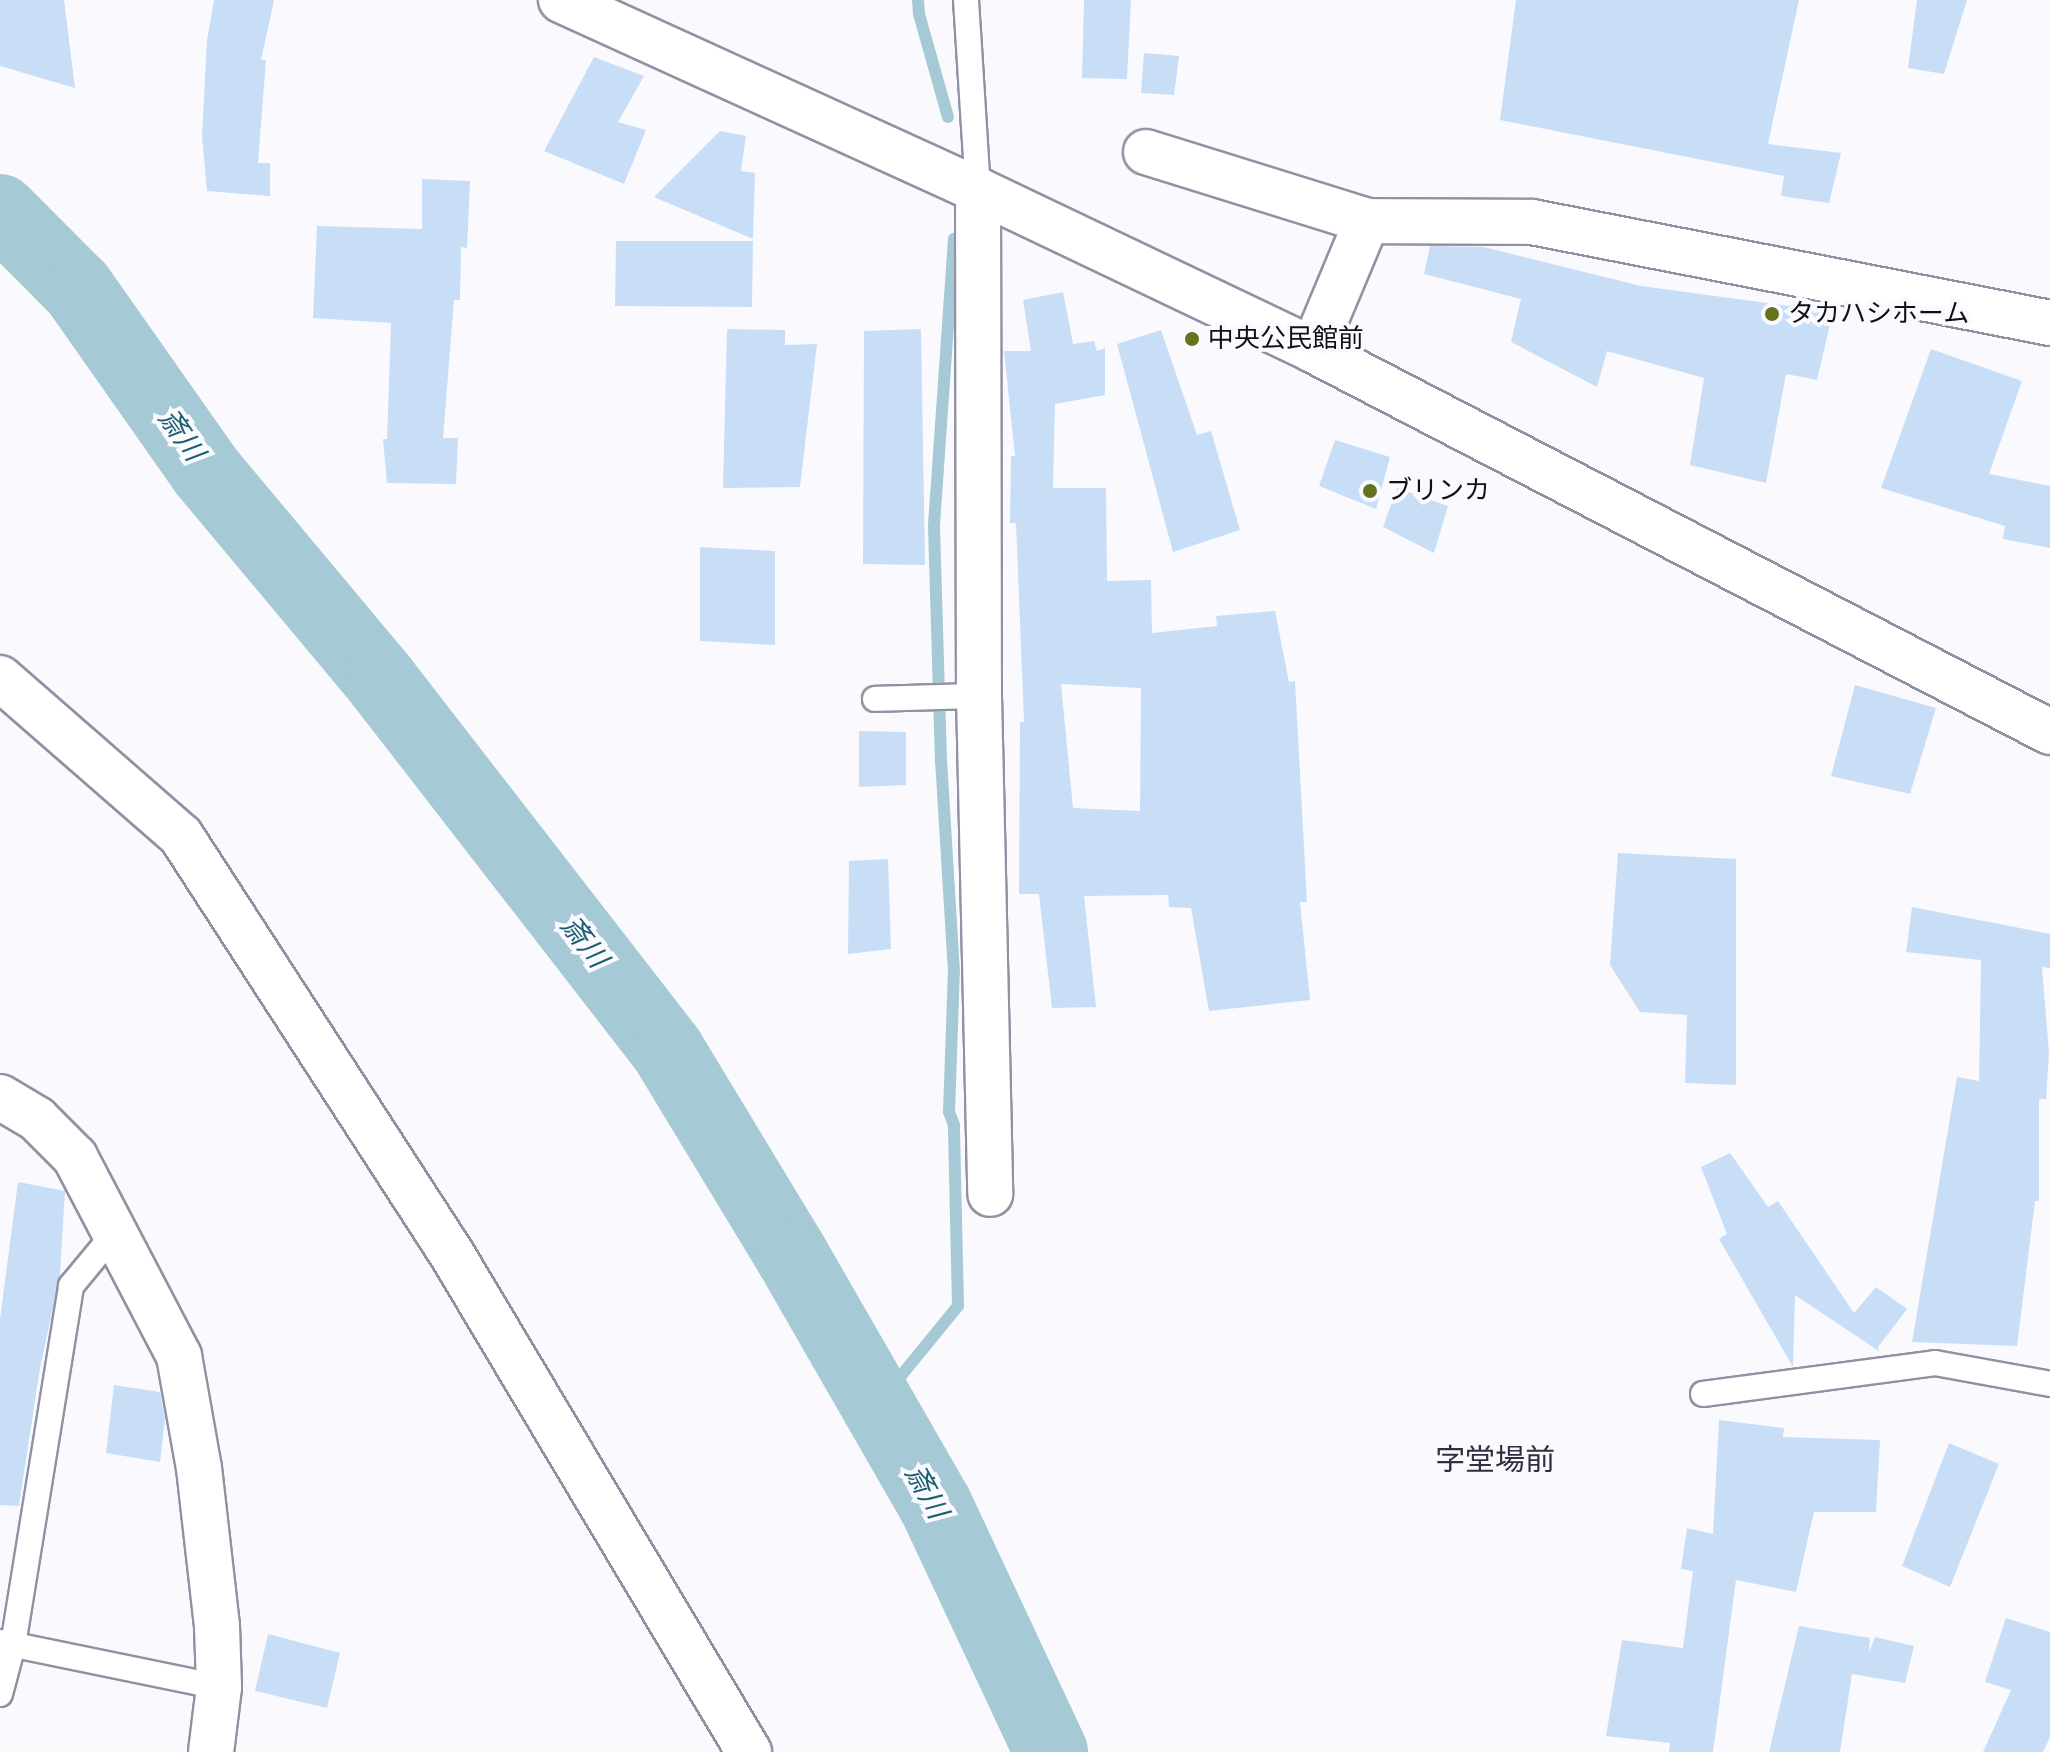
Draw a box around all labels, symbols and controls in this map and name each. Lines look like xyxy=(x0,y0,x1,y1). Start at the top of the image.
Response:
place label: タカハシホーム xyxy=(1788,298,1970,330)
marker: タカハシホーム xyxy=(1763,305,1781,323)
place label: 中央公民館前 xyxy=(1208,323,1364,355)
marker: 中央公民館前 xyxy=(1183,330,1201,348)
water label: 斎川 xyxy=(151,402,211,468)
place label: ブリンカ xyxy=(1386,475,1490,507)
marker: ブリンカ xyxy=(1361,482,1379,500)
water label: 斎川 xyxy=(554,910,614,974)
district label: 字堂場前 xyxy=(1435,1442,1555,1478)
water label: 斎川 xyxy=(898,1459,954,1525)

